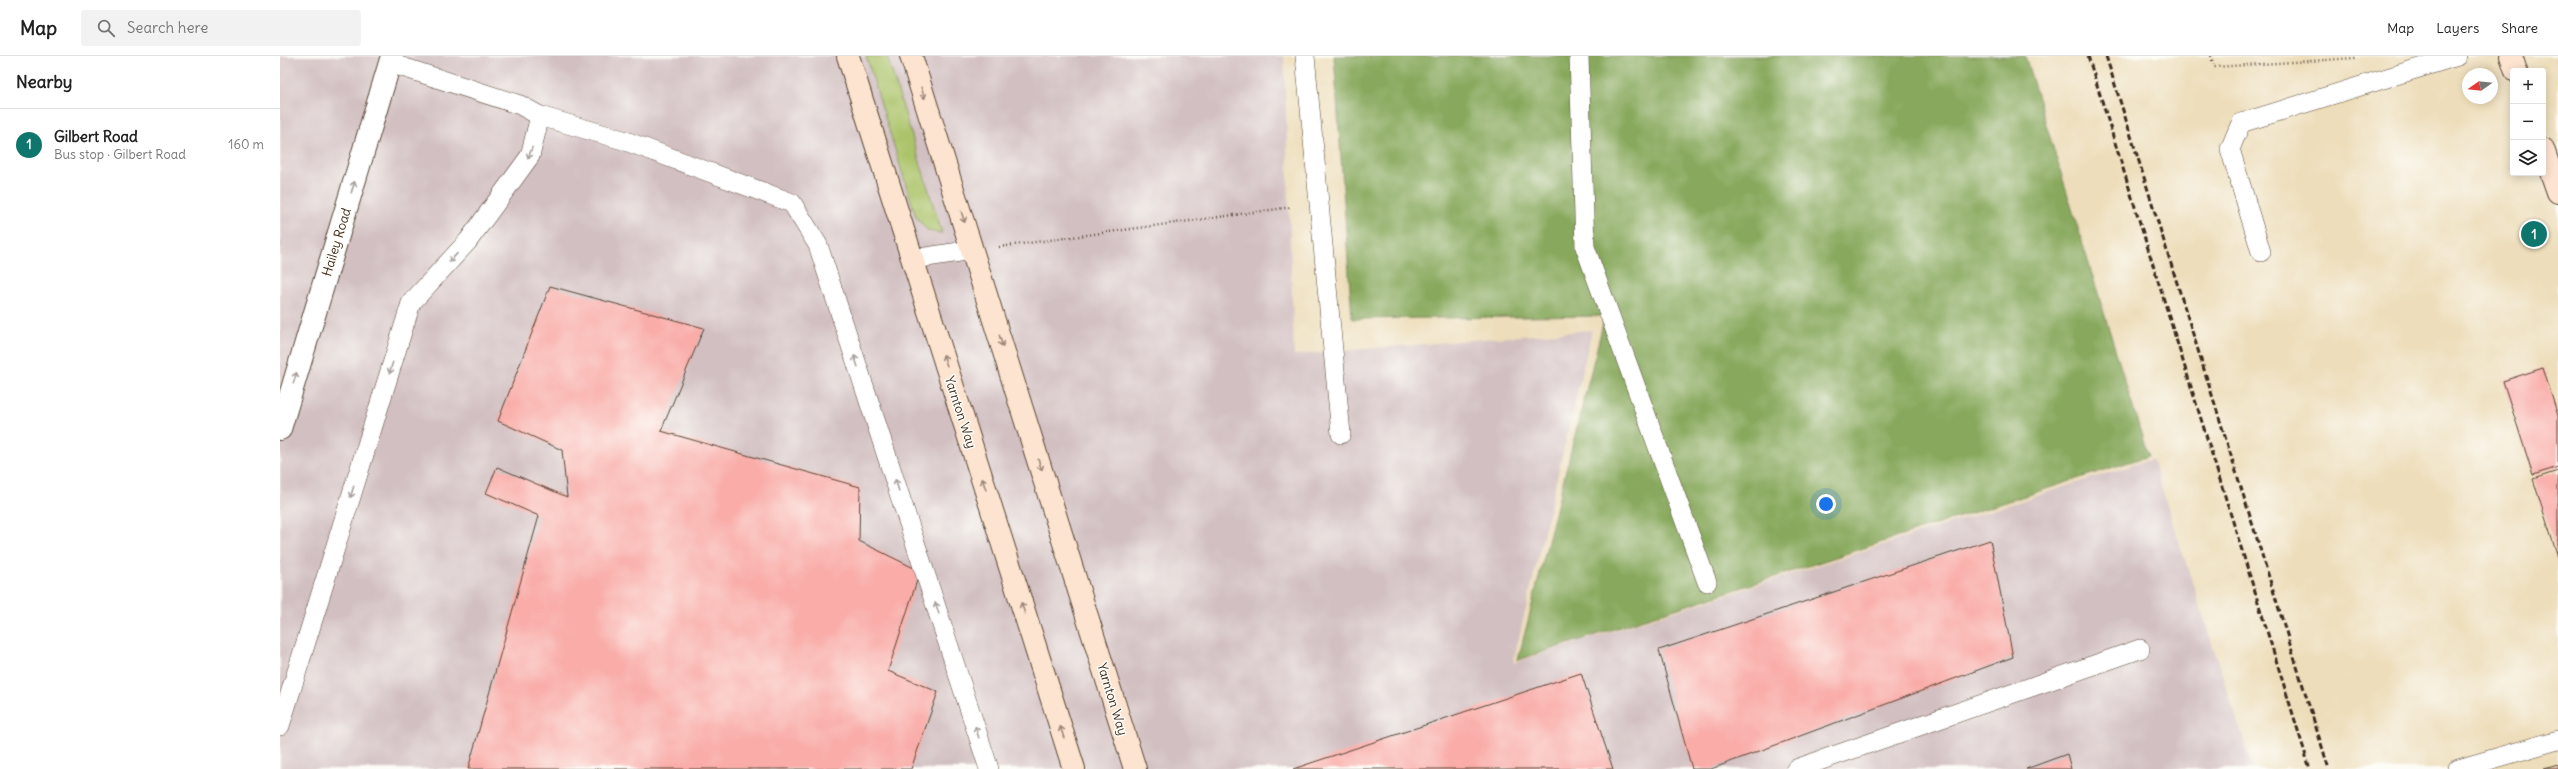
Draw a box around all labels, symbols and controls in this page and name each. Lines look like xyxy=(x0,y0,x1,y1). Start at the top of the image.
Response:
search box xyxy=(81,10,361,46)
text: Map xyxy=(20,16,57,40)
icon: search xyxy=(95,17,117,39)
text: Search here xyxy=(127,18,208,37)
text: Map xyxy=(2387,19,2414,37)
text: Layers xyxy=(2436,19,2479,37)
text: Share xyxy=(2501,19,2538,37)
north arrow xyxy=(2462,68,2498,104)
map controls xyxy=(2510,68,2546,176)
button: + xyxy=(2510,68,2546,104)
text: Nearby xyxy=(16,71,72,93)
one-way arrow xyxy=(920,86,927,99)
button: − xyxy=(2510,104,2546,140)
text: Gilbert Road xyxy=(54,127,138,146)
text: 1 xyxy=(26,136,32,153)
text: 160 m xyxy=(228,136,264,153)
button: layers xyxy=(2510,140,2546,176)
text: Bus stop · Gilbert Road xyxy=(54,146,186,163)
one-way arrow xyxy=(526,147,533,160)
one-way arrow xyxy=(350,180,357,193)
street label: Hailey Road xyxy=(318,206,355,278)
one-way arrow xyxy=(959,211,967,223)
pin: 1 xyxy=(2521,219,2547,249)
one-way arrow xyxy=(449,252,458,262)
one-way arrow xyxy=(998,335,1006,347)
one-way arrow xyxy=(941,354,948,367)
one-way arrow xyxy=(852,355,859,368)
one-way arrow xyxy=(387,361,394,374)
one-way arrow xyxy=(292,372,299,385)
street label: Yarnton Way xyxy=(941,374,980,450)
one-way arrow xyxy=(1037,458,1044,471)
one-way arrow xyxy=(980,478,987,491)
one-way arrow xyxy=(892,479,900,491)
one-way arrow xyxy=(348,485,355,498)
your location xyxy=(1816,494,1836,514)
one-way arrow xyxy=(933,602,940,615)
one-way arrow xyxy=(1019,602,1026,615)
street label: Yarnton Way xyxy=(1093,661,1132,737)
one-way arrow xyxy=(1058,725,1065,738)
one-way arrow xyxy=(973,726,980,739)

